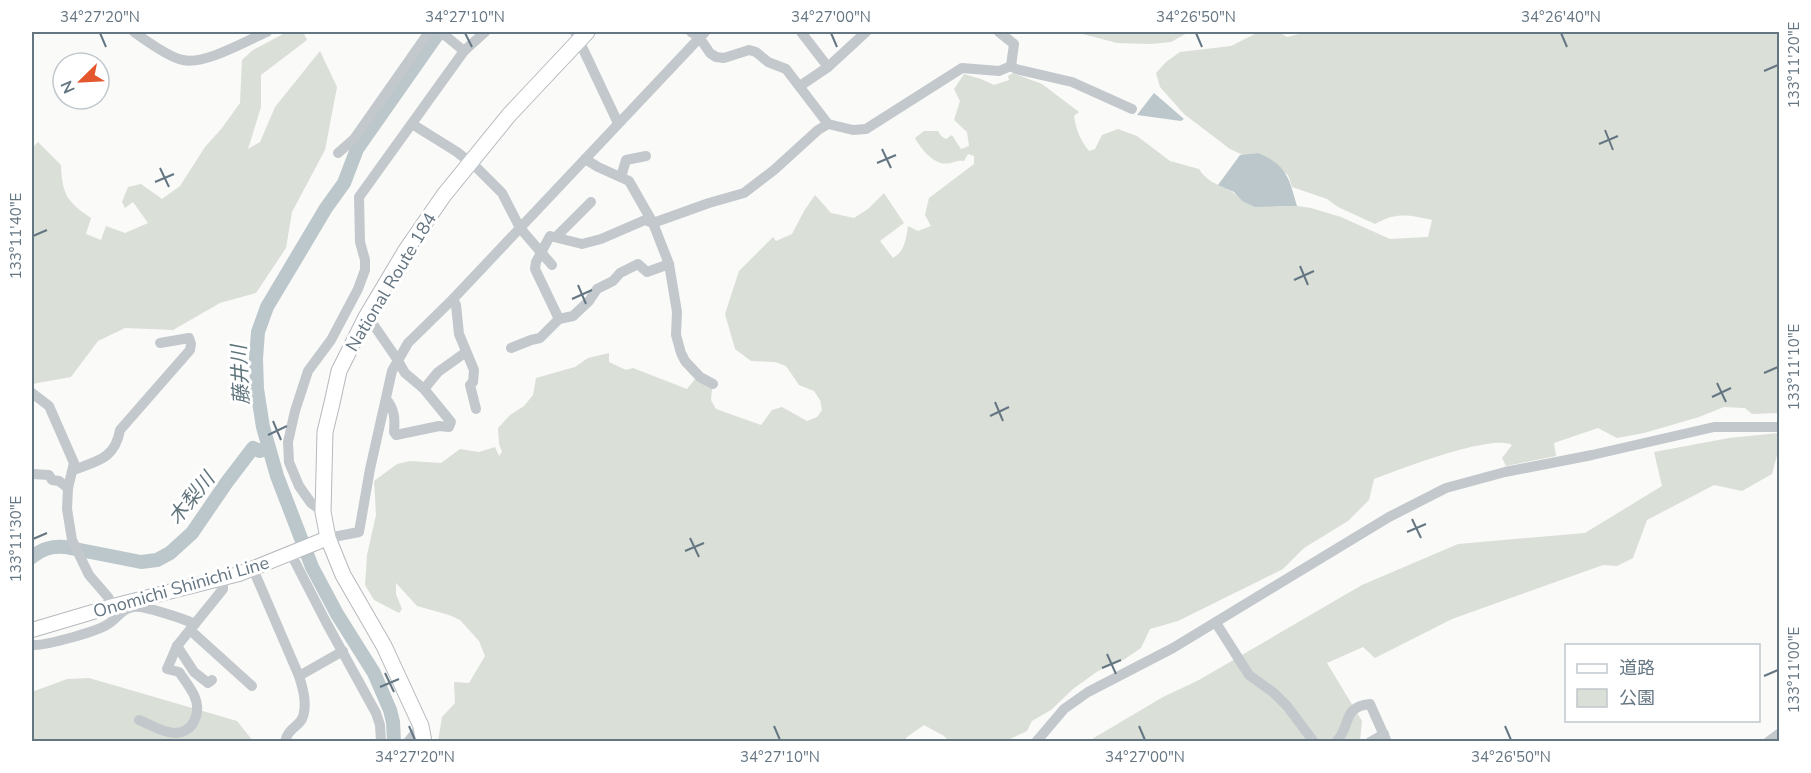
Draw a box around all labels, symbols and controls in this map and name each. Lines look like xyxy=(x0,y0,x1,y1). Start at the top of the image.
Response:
text: 34°27'20"N xyxy=(60,7,140,27)
text: 34°27'10"N xyxy=(425,7,505,27)
text: 34°27'00"N xyxy=(791,7,871,27)
text: 34°26'50"N xyxy=(1156,7,1236,27)
text: 34°26'40"N xyxy=(1521,7,1601,27)
text: 133°11'20"E xyxy=(1784,22,1804,108)
north arrow xyxy=(51,51,111,111)
text: N xyxy=(56,77,81,97)
text: 133°11'40"E xyxy=(6,193,26,279)
street label: National Route 184 xyxy=(340,208,442,356)
text: 133°11'10"E xyxy=(1784,324,1804,410)
water label: 藤井川 xyxy=(225,342,256,406)
water label: 木梨川 xyxy=(162,465,222,530)
text: 133°11'30"E xyxy=(6,496,26,582)
street label: Onomichi Shinichi Line xyxy=(90,550,272,624)
text: 133°11'00"E xyxy=(1784,627,1804,713)
legend xyxy=(1565,644,1760,722)
text: 道路 xyxy=(1619,656,1655,680)
text: 公園 xyxy=(1619,686,1655,710)
text: 34°27'20"N xyxy=(375,747,455,767)
text: 34°27'10"N xyxy=(740,747,820,767)
text: 34°27'00"N xyxy=(1105,747,1185,767)
text: 34°26'50"N xyxy=(1471,747,1551,767)

